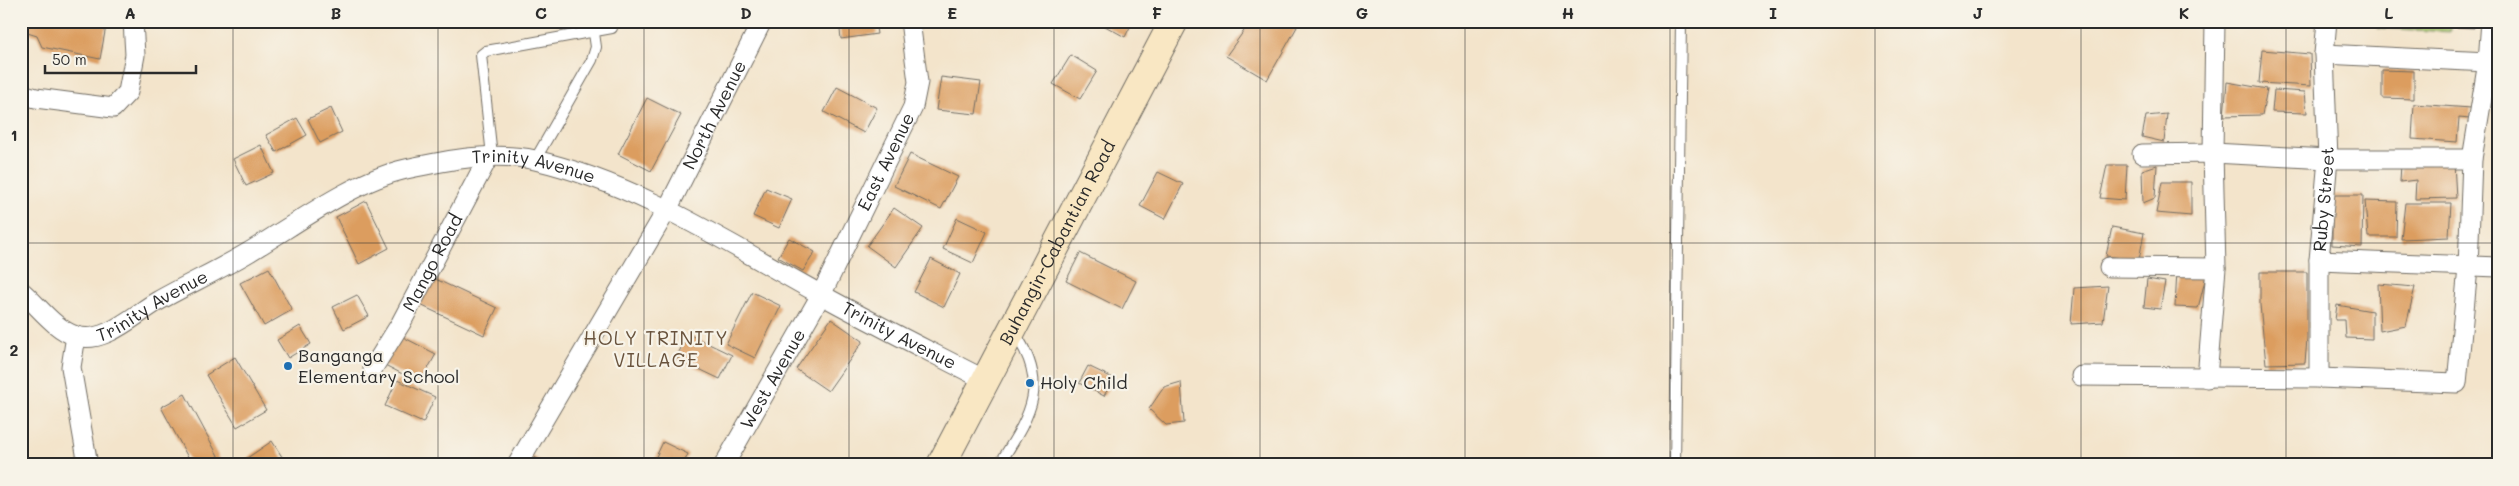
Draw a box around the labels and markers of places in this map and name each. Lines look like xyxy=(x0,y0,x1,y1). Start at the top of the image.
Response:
place label: Banganga Elementary School xyxy=(298,343,460,388)
marker: Banganga Elementary School xyxy=(282,360,294,372)
place label: Holy Child xyxy=(1040,370,1128,394)
marker: Holy Child xyxy=(1024,377,1036,389)

